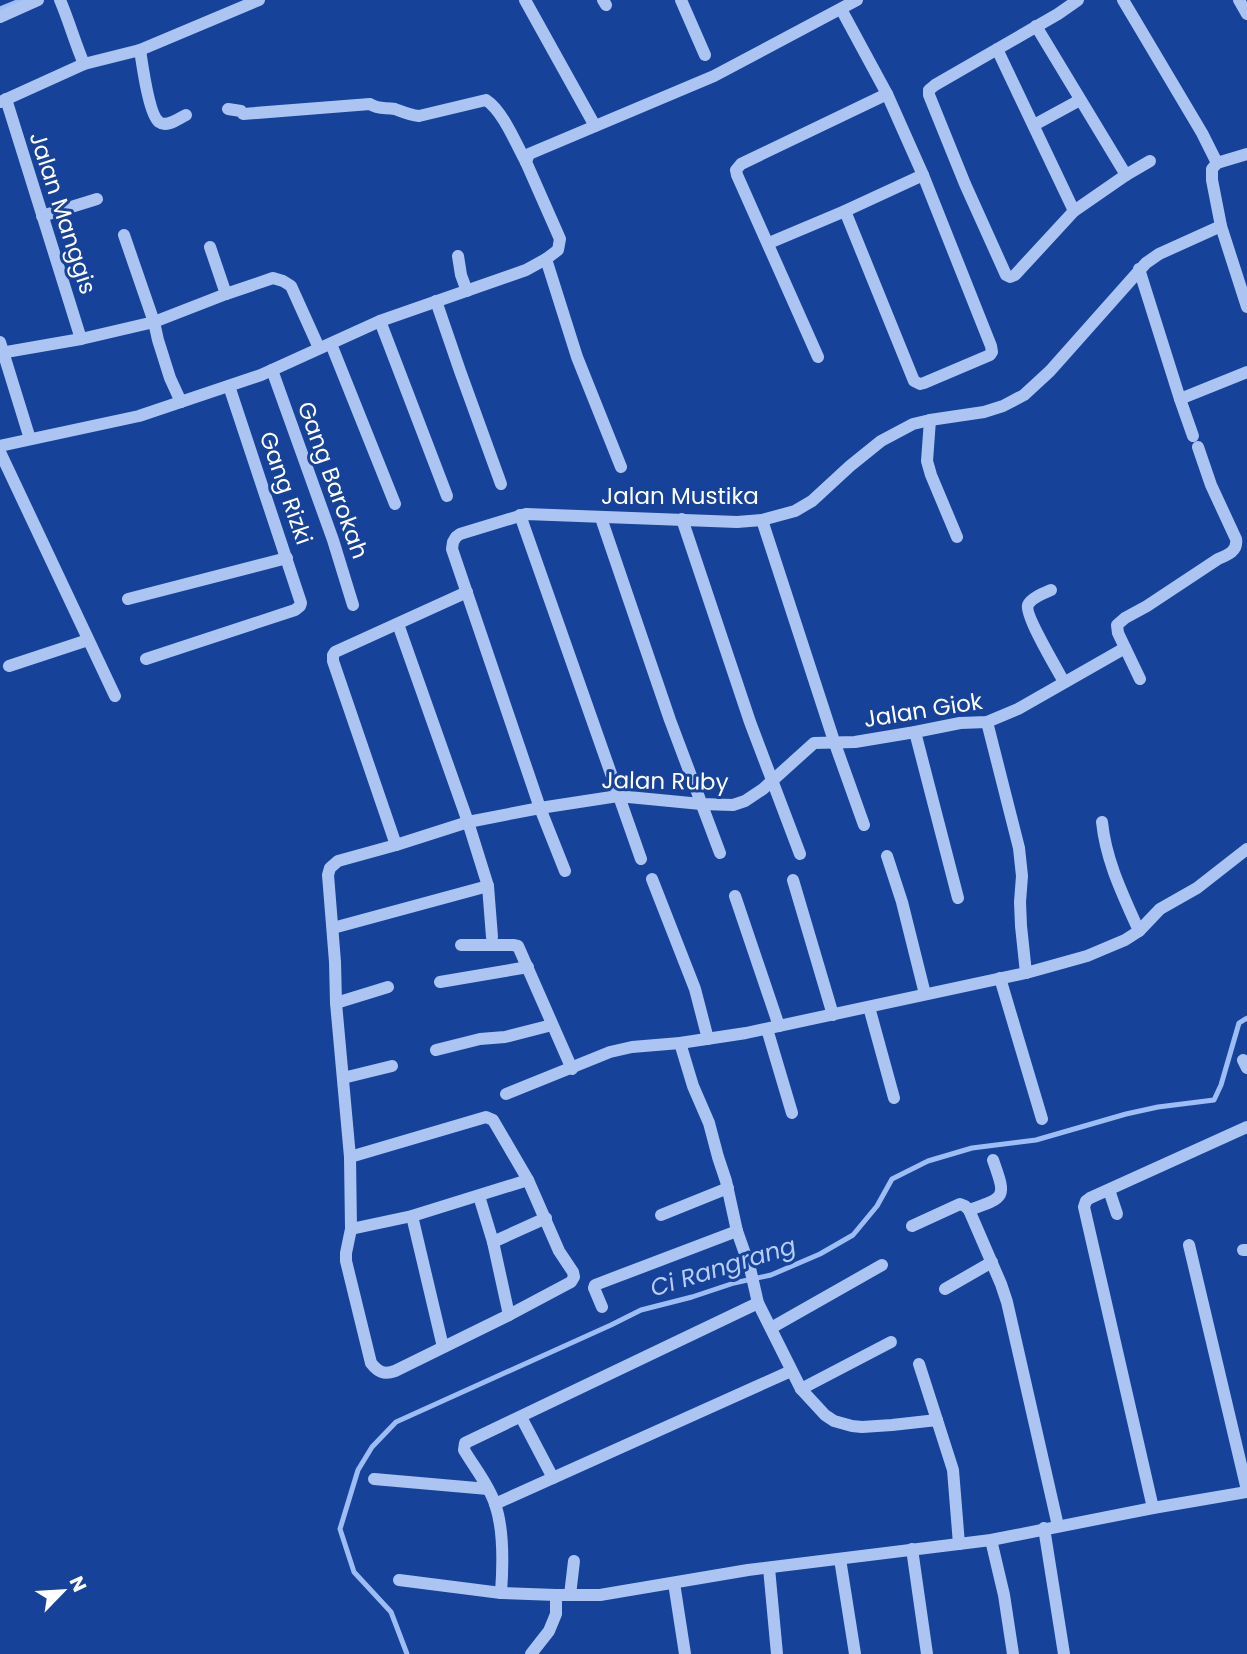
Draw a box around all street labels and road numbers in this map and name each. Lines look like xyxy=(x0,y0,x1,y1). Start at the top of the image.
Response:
street label: Jalan Manggis xyxy=(22,128,104,298)
street label: Gang Barokah xyxy=(290,397,376,563)
street label: Gang Rizki xyxy=(252,427,320,549)
street label: Jalan Mustika xyxy=(601,480,759,512)
street label: Jalan Giok xyxy=(861,685,985,735)
street label: Jalan Ruby xyxy=(601,764,729,798)

